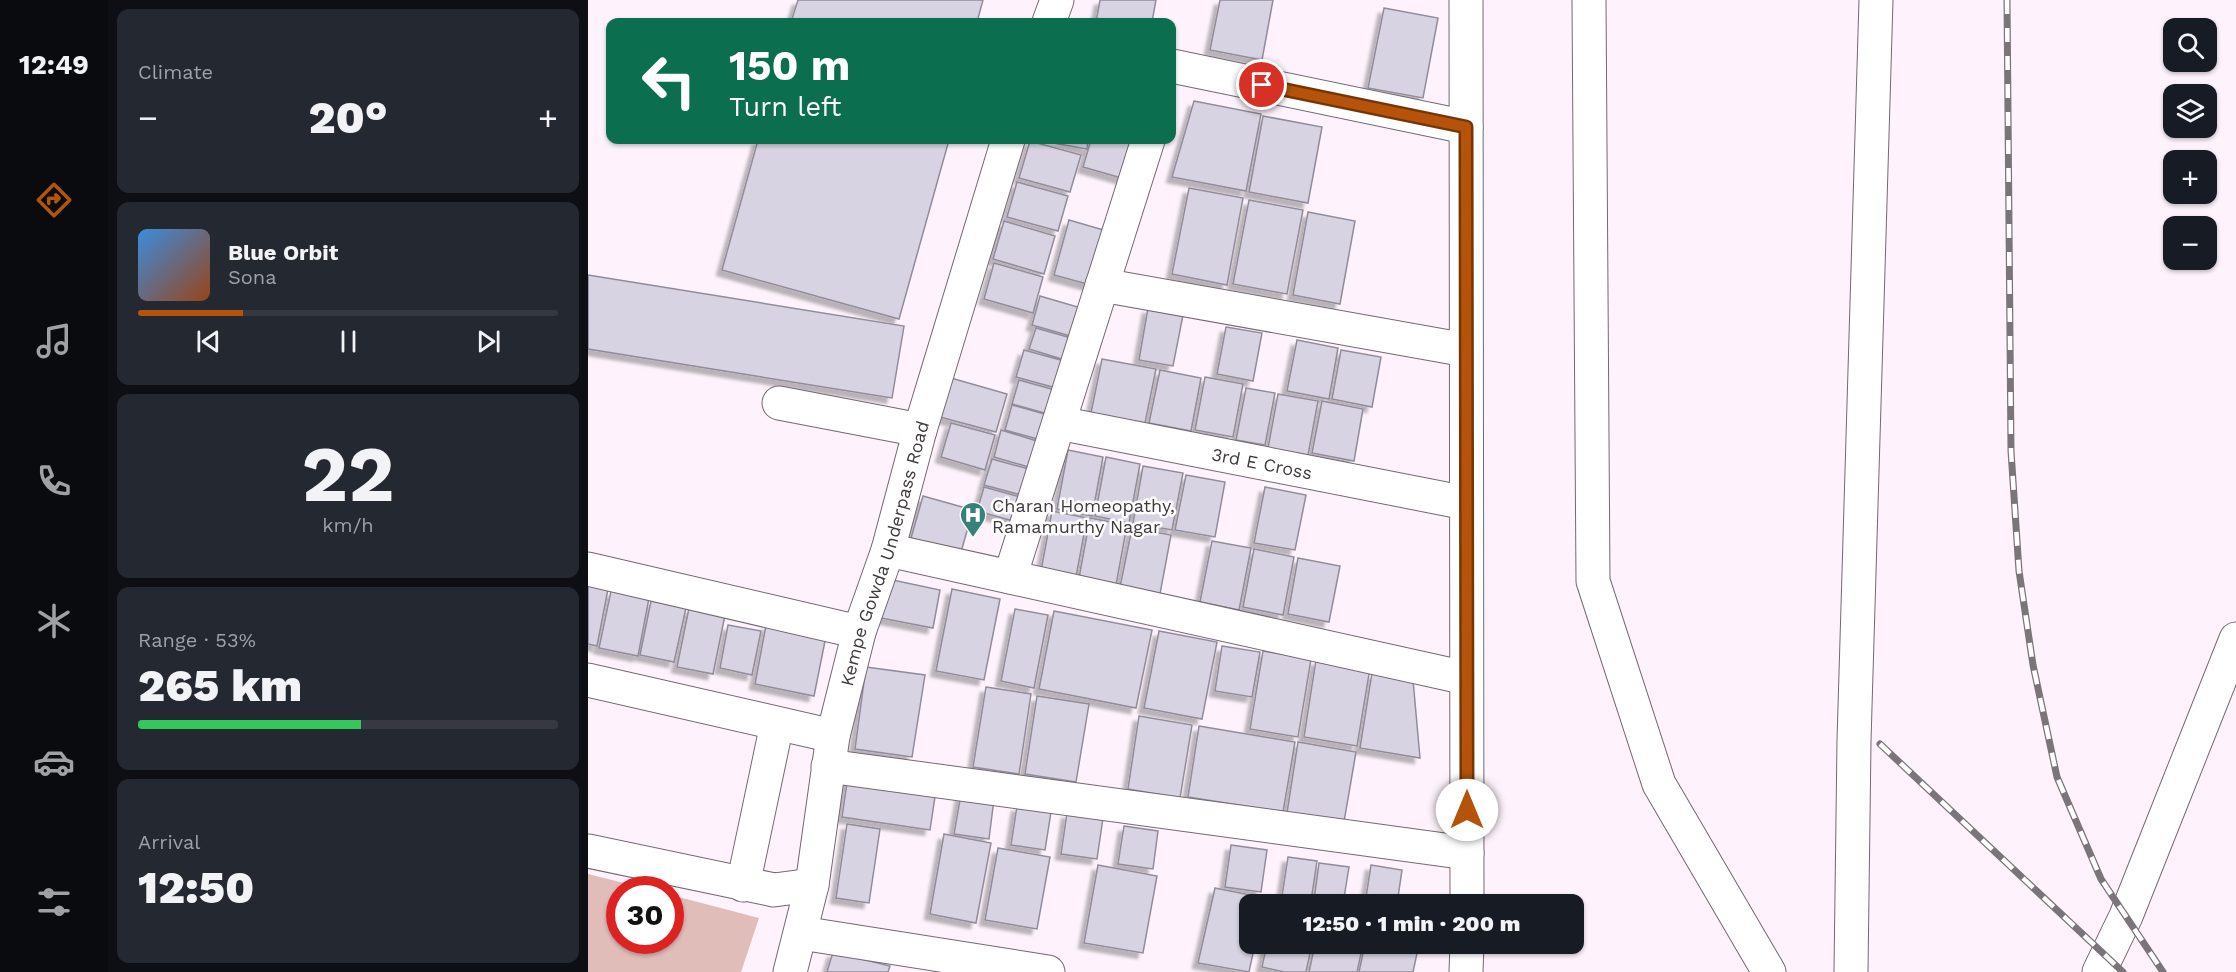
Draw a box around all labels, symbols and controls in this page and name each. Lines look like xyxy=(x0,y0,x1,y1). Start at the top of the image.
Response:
map controls xyxy=(2163,18,2217,270)
button: search xyxy=(2163,18,2217,72)
text: 150 m xyxy=(729,41,850,90)
icon: left xyxy=(630,42,708,120)
text: 12:49 xyxy=(19,49,89,81)
pin xyxy=(1236,59,1287,110)
text: Climate xyxy=(138,60,213,84)
icon: arrive xyxy=(1245,68,1278,101)
button: layers xyxy=(2163,84,2217,138)
text: 20° xyxy=(308,91,388,144)
text: Turn left xyxy=(729,91,841,123)
text: − xyxy=(138,98,158,137)
text: + xyxy=(538,98,558,137)
button: + xyxy=(2163,150,2217,204)
icon: directions xyxy=(33,179,75,221)
button: − xyxy=(2163,216,2217,270)
text: Blue Orbit xyxy=(228,240,338,265)
text: Sona xyxy=(228,265,277,289)
icon: music xyxy=(33,320,75,362)
icon: previous xyxy=(192,325,225,358)
icon: pause xyxy=(332,325,365,358)
icon: next xyxy=(472,325,505,358)
street label: Kempe Gowda Underpass Road xyxy=(835,418,933,688)
text: 22 xyxy=(302,428,394,520)
street label: 3rd E Cross xyxy=(1210,443,1314,483)
icon: phone xyxy=(33,460,75,502)
place label: Charan Homeopathy, Ramamurthy Nagar xyxy=(992,495,1175,537)
hospital icon: Charan Homeopathy, Ramamurthy Nagar xyxy=(958,500,988,538)
text: km/h xyxy=(322,513,374,537)
icon: climate xyxy=(33,600,75,642)
text: Range · 53% xyxy=(138,628,256,652)
text: 265 km xyxy=(138,659,302,712)
icon: car xyxy=(33,741,75,783)
position arrow xyxy=(1435,778,1499,842)
text: Arrival xyxy=(138,830,200,854)
text: 12:50 xyxy=(138,861,254,914)
speed limit sign: 30 xyxy=(606,876,684,954)
icon: filters xyxy=(33,881,75,923)
text: 12:50 · 1 min · 200 m xyxy=(1303,911,1520,936)

